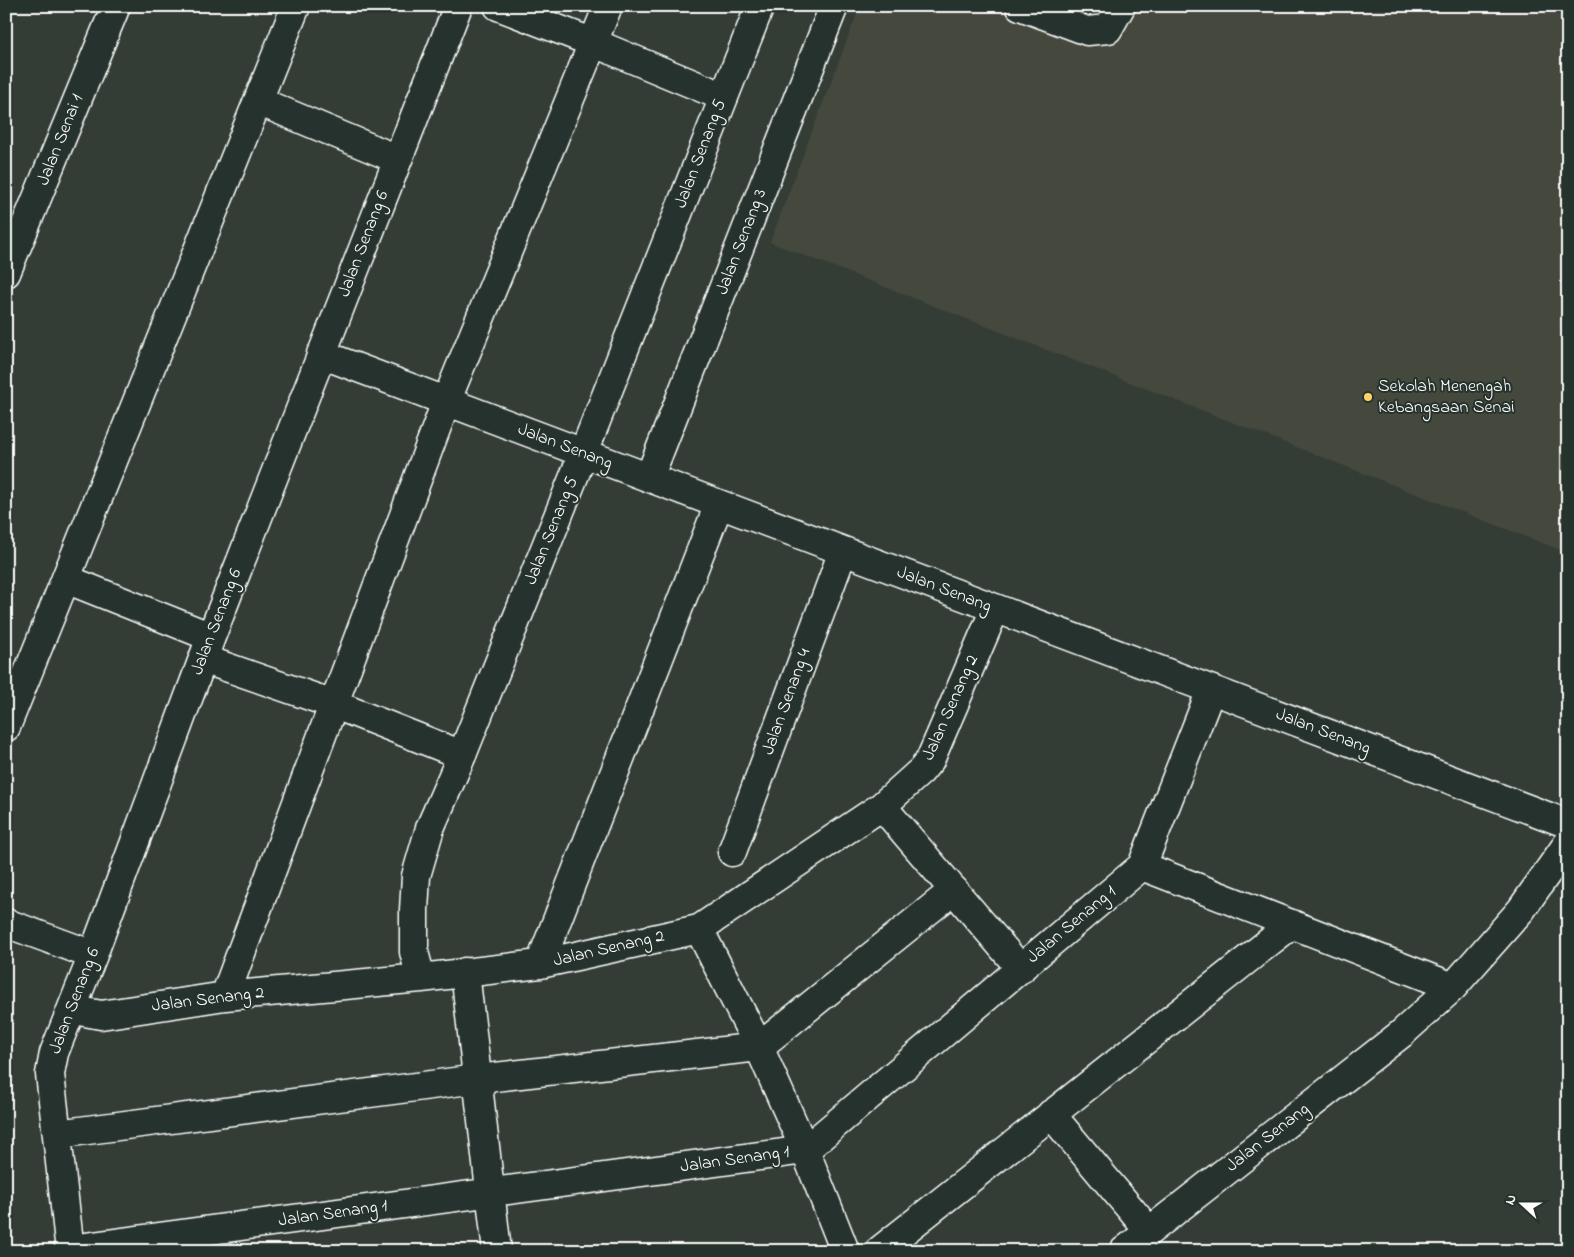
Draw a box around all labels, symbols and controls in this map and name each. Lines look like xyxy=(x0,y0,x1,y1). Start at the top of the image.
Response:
street label: Jalan Senai 1 xyxy=(31,90,91,190)
street label: Jalan Senang 5 xyxy=(668,96,735,213)
street label: Jalan Senang 3 xyxy=(710,185,775,299)
street label: Jalan Senang 6 xyxy=(332,187,397,301)
place label: Sekolah Menengah Kebangsaan Senai xyxy=(1378,374,1514,422)
marker: Sekolah Menengah Kebangsaan Senai xyxy=(1362,391,1374,403)
street label: Jalan Senang xyxy=(513,417,616,478)
street label: Jalan Senang 5 xyxy=(518,473,586,589)
street label: Jalan Senang xyxy=(892,560,995,621)
street label: Jalan Senang 6 xyxy=(185,565,250,679)
street label: Jalan Senang 4 xyxy=(756,645,819,759)
street label: Jalan Senang 2 xyxy=(916,651,987,765)
street label: Jalan Senang xyxy=(1271,702,1374,763)
street label: Jalan Senang 1 xyxy=(1021,880,1123,971)
street label: Jalan Senang 2 xyxy=(551,924,667,975)
street label: Jalan Senang 6 xyxy=(43,944,108,1058)
street label: Jalan Senang 2 xyxy=(150,980,266,1021)
street label: Jalan Senang xyxy=(1221,1097,1316,1180)
street label: Jalan Senang 1 xyxy=(679,1139,792,1182)
north arrow xyxy=(1496,1180,1546,1230)
text: N xyxy=(1500,1192,1523,1208)
street label: Jalan Senang 1 xyxy=(277,1193,390,1236)

